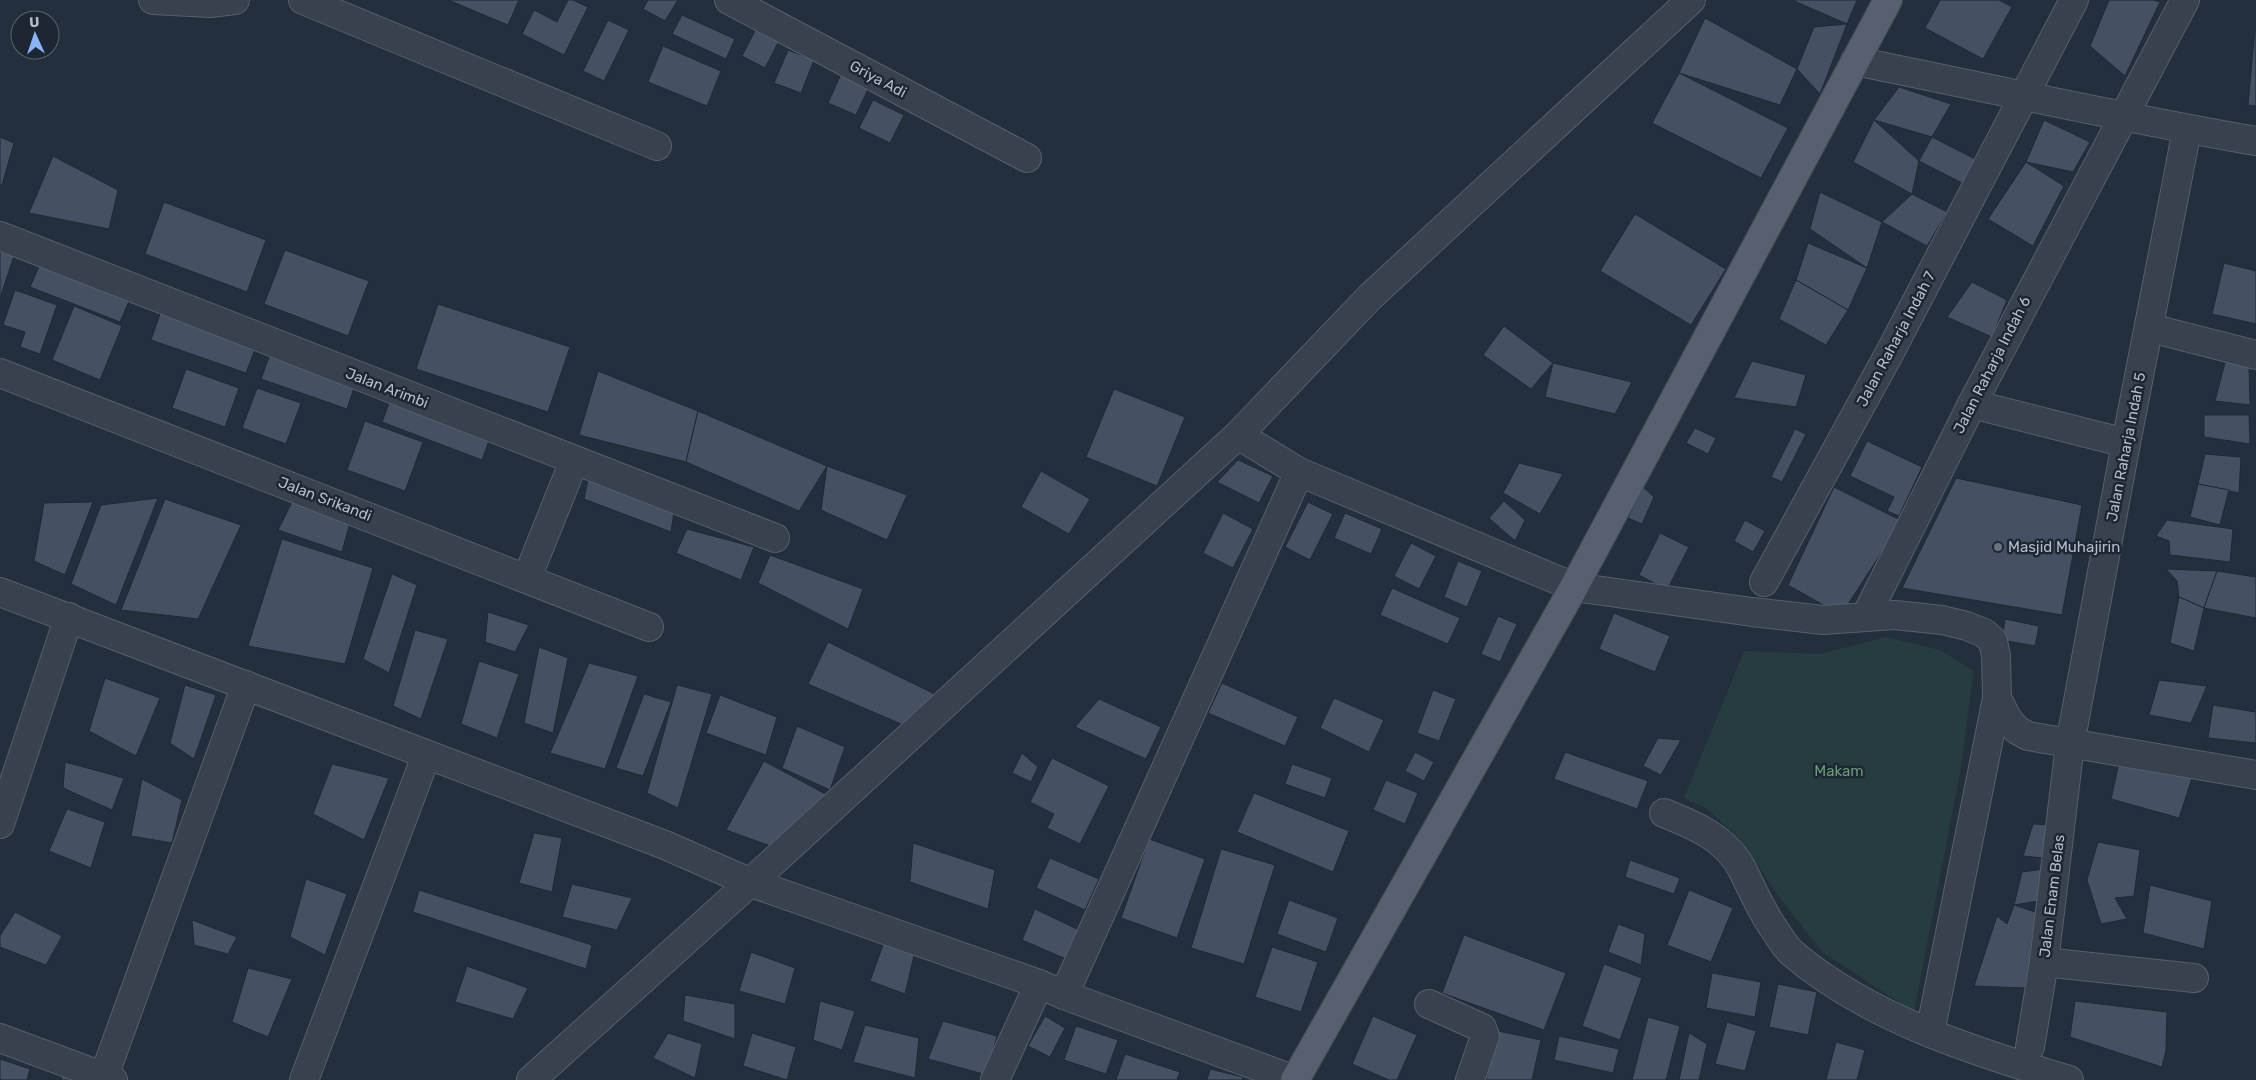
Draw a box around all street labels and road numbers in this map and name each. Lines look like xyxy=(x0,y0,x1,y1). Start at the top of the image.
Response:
street label: Griya Adi xyxy=(847,57,909,101)
street label: Jalan Raharja Indah 7 xyxy=(1853,268,1939,410)
street label: Jalan Raharja Indah 6 xyxy=(1950,293,2034,437)
street label: Jalan Arimbi xyxy=(343,364,431,412)
street label: Jalan Raharja Indah 5 xyxy=(2103,371,2149,523)
street label: Jalan Srikandi xyxy=(276,473,374,525)
street label: Jalan Enam Belas xyxy=(2036,833,2069,959)

